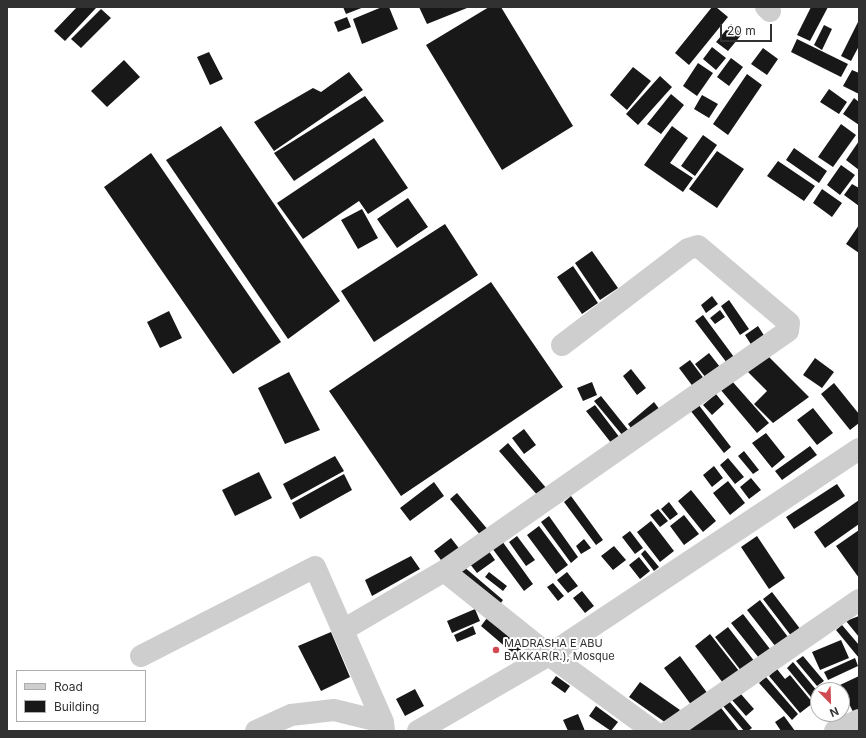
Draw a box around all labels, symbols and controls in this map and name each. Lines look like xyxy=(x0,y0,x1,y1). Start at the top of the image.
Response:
scale bar xyxy=(722,16,774,42)
text: 20 m xyxy=(727,23,756,38)
place label: MADRASHA E ABU BAKKAR(R.), Mosque xyxy=(504,637,615,663)
marker: MADRASHA E ABU BAKKAR(R.), Mosque xyxy=(491,645,501,655)
legend xyxy=(16,670,146,722)
text: Road xyxy=(54,679,83,694)
north arrow xyxy=(810,682,850,722)
text: Building xyxy=(54,699,99,714)
text: N xyxy=(828,704,841,720)

